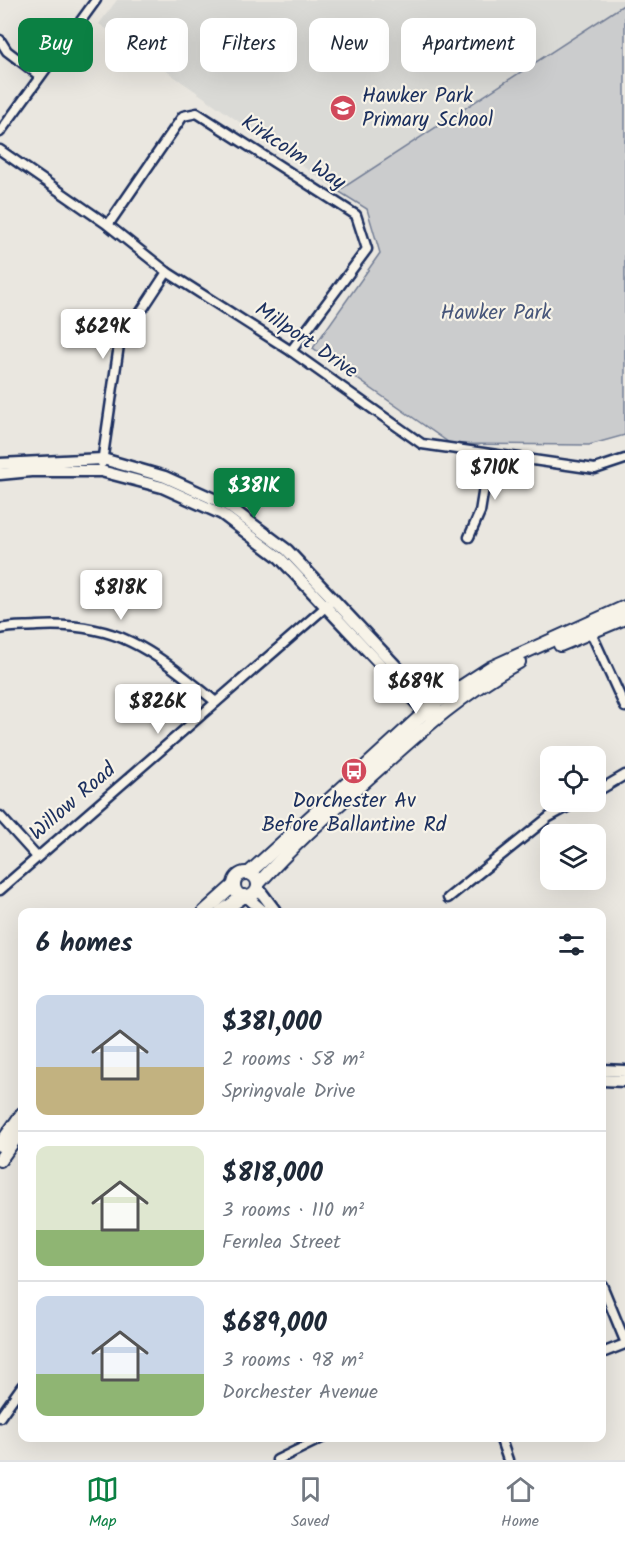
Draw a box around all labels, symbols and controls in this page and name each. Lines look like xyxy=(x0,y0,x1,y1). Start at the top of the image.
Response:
chip: Buy xyxy=(18,18,93,72)
chip: Rent xyxy=(105,18,188,72)
chip: Filters xyxy=(200,18,297,72)
chip: New xyxy=(309,18,389,72)
chip: Apartment xyxy=(401,18,536,72)
place label: Hawker Park Primary School xyxy=(362,80,493,137)
school or university icon: Hawker Park Primary School xyxy=(328,93,358,123)
street label: Kirkcolm Way xyxy=(234,107,352,199)
street label: Millport Drive xyxy=(248,294,365,388)
park label: Hawker Park xyxy=(441,297,552,330)
pin: $629K xyxy=(61,309,145,360)
text: $629K xyxy=(75,312,131,344)
pin: $710K xyxy=(453,450,537,501)
text: $710K xyxy=(470,453,520,485)
pin: $381K xyxy=(212,468,296,519)
text: $381K xyxy=(228,471,280,503)
pin: $818K xyxy=(79,570,163,621)
text: $818K xyxy=(94,573,148,605)
pin: $689K xyxy=(374,664,458,715)
text: $689K xyxy=(388,667,444,699)
pin: $826K xyxy=(116,684,200,735)
text: $826K xyxy=(129,687,187,719)
map controls xyxy=(540,746,606,890)
button: locate xyxy=(540,746,606,812)
street label: Willow Road xyxy=(22,754,124,849)
bus stop icon: Dorchester Av Before Ballantine Rd xyxy=(339,756,369,786)
place label: Dorchester Av Before Ballantine Rd xyxy=(262,785,447,842)
button: layers xyxy=(540,824,606,890)
text: 6 homes xyxy=(36,923,133,965)
icon: filters xyxy=(555,928,588,961)
text: $381,000 xyxy=(222,1002,322,1044)
icon: home xyxy=(84,1019,156,1091)
text: 2 rooms · 58 m² xyxy=(222,1044,364,1076)
text: Springvale Drive xyxy=(222,1076,355,1108)
text: $818,000 xyxy=(222,1153,323,1195)
icon: home xyxy=(84,1170,156,1242)
text: 3 rooms · 110 m² xyxy=(222,1195,364,1227)
text: Fernlea Street xyxy=(222,1227,341,1259)
text: $689,000 xyxy=(222,1303,327,1345)
icon: home xyxy=(84,1320,156,1392)
text: 3 rooms · 98 m² xyxy=(222,1345,363,1377)
text: Dorchester Avenue xyxy=(222,1377,378,1409)
tab: Map xyxy=(86,1473,119,1534)
tab: Saved xyxy=(291,1473,329,1534)
tab: Home xyxy=(501,1473,539,1534)

